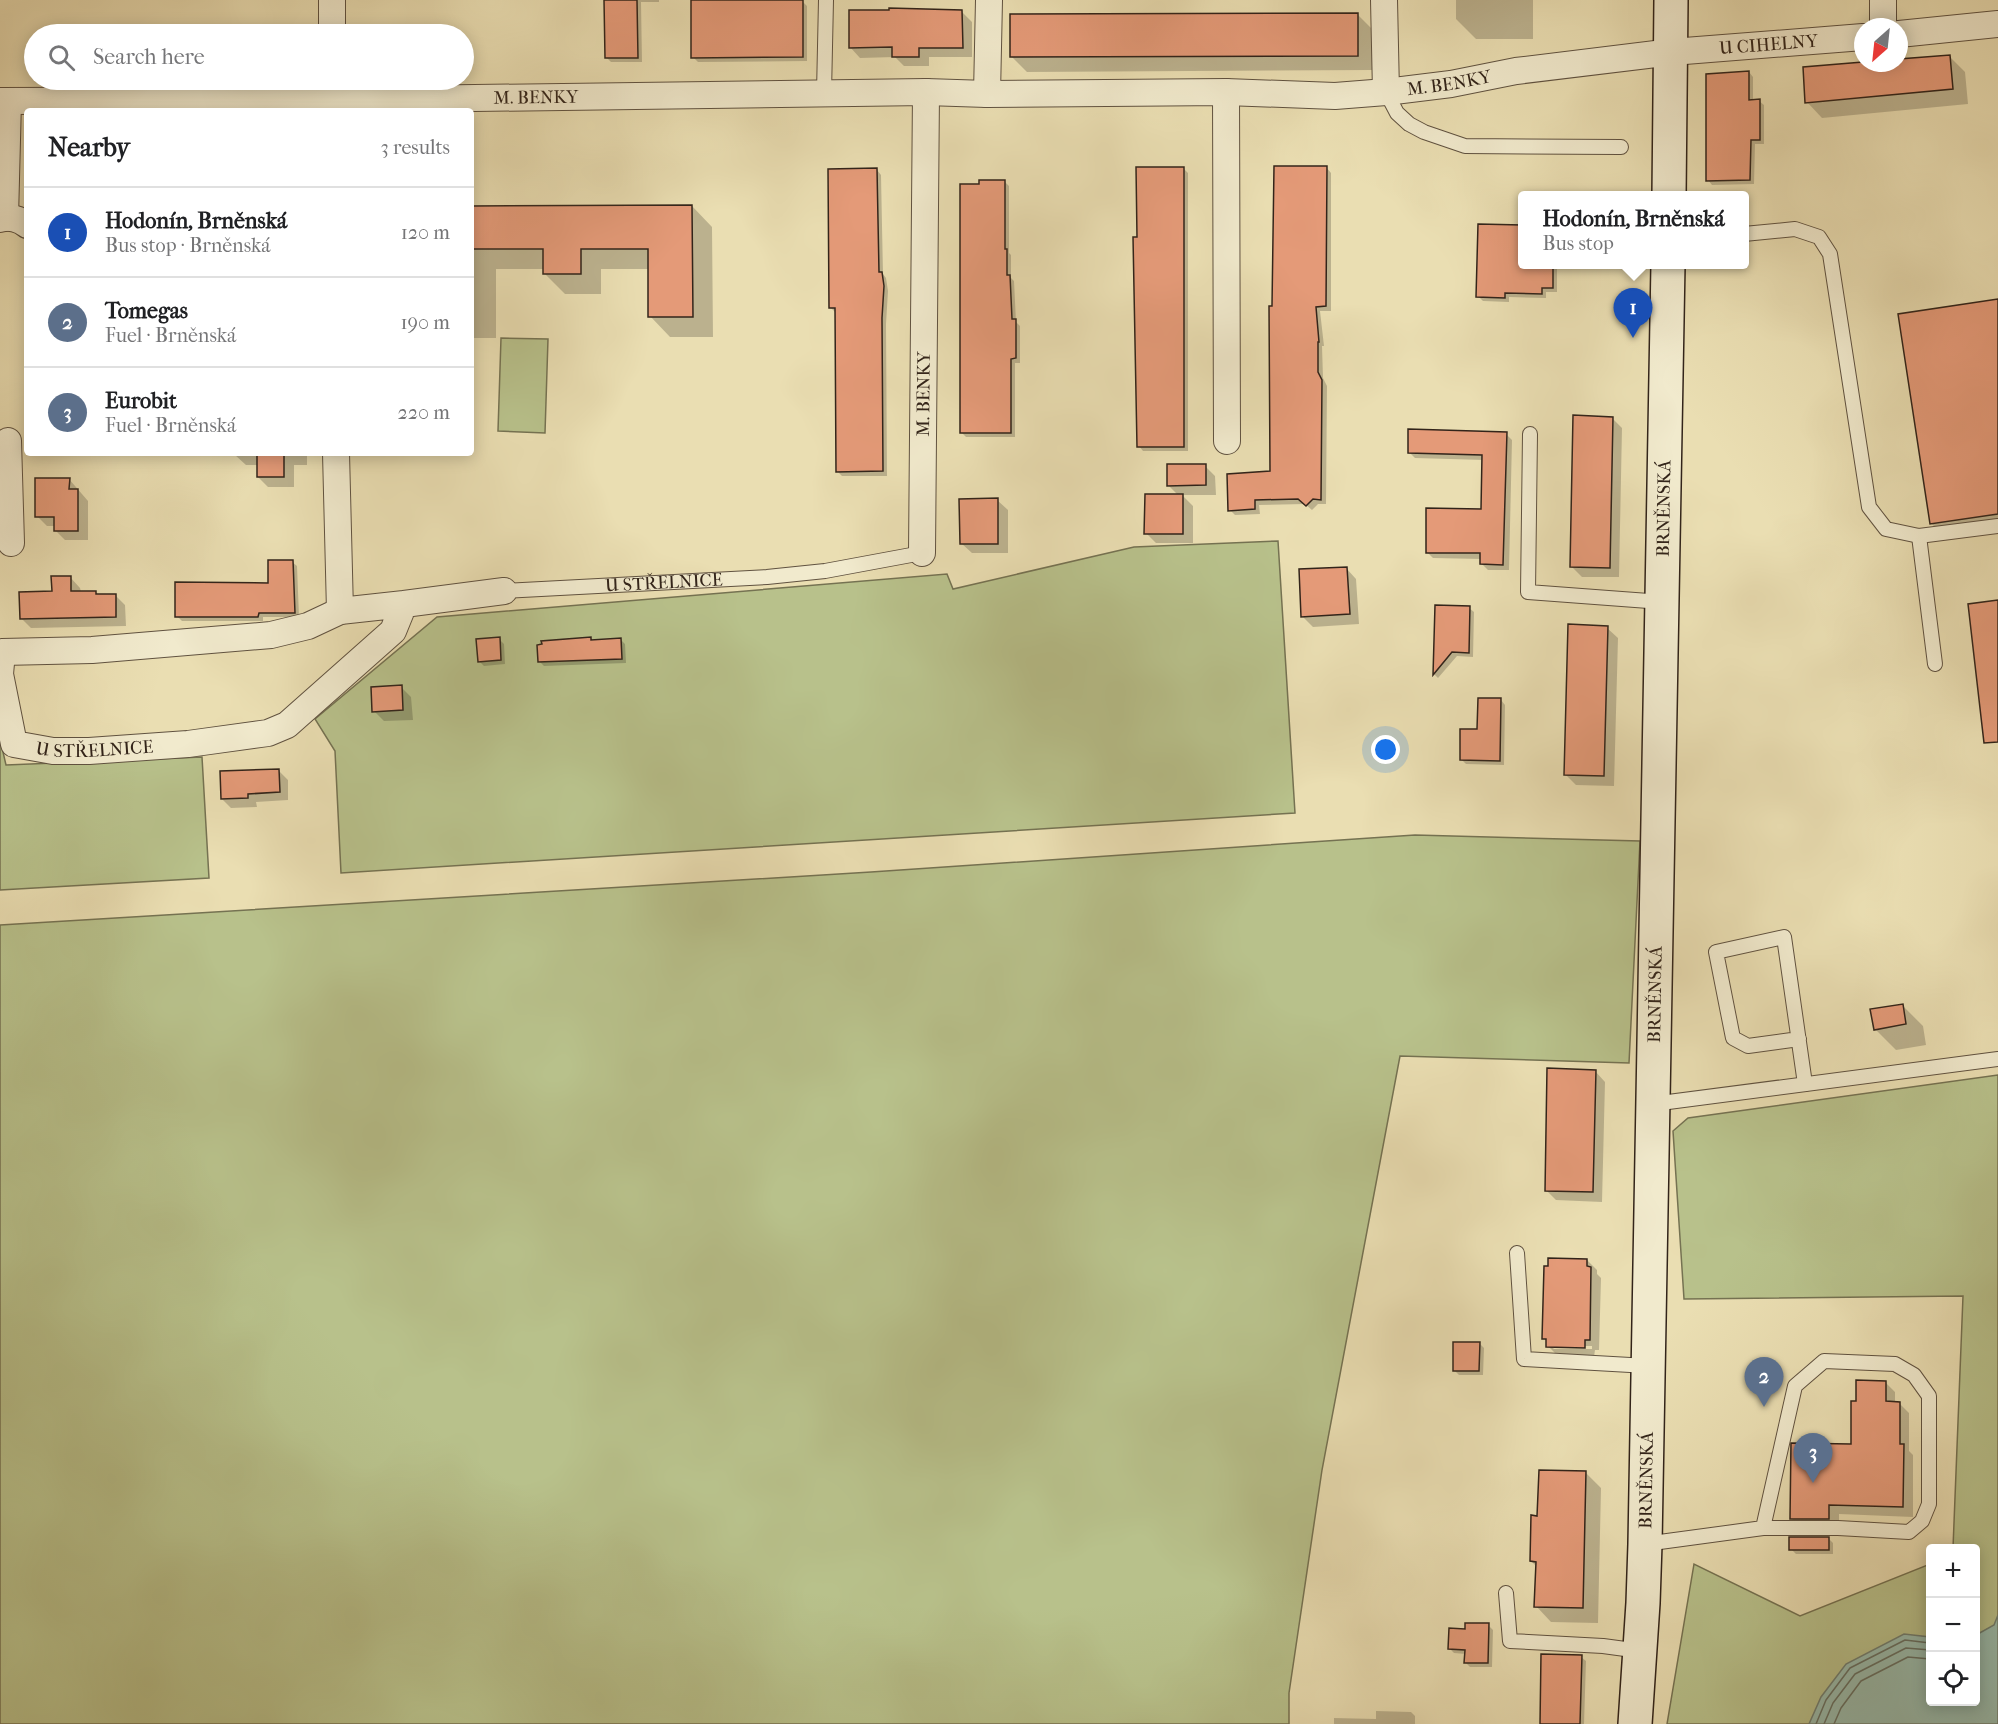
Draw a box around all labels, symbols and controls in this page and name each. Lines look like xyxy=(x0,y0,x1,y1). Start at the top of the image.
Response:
north arrow xyxy=(1854,18,1908,72)
search box xyxy=(24,24,474,90)
street label: U CIHELNY xyxy=(1718,31,1820,59)
icon: search xyxy=(45,41,78,74)
text: Search here xyxy=(93,44,205,70)
street label: M. BENKY xyxy=(1406,66,1494,100)
street label: M. BENKY xyxy=(493,87,579,109)
text: Nearby xyxy=(48,132,130,163)
text: 3 results xyxy=(381,136,450,159)
popup xyxy=(1518,191,1749,269)
text: Hodonín, Brněnská xyxy=(1542,206,1725,232)
text: Hodonín, Brněnská xyxy=(105,208,287,234)
text: 1 xyxy=(64,221,71,244)
text: 120 m xyxy=(401,221,450,244)
text: Bus stop xyxy=(1542,232,1614,255)
text: Bus stop · Brněnská xyxy=(105,234,271,257)
pin: 1 xyxy=(1614,288,1652,338)
text: Tomegas xyxy=(105,298,188,324)
text: 2 xyxy=(62,311,73,334)
text: 190 m xyxy=(400,311,450,334)
text: Fuel · Brněnská xyxy=(105,324,236,347)
street label: M. BENKY xyxy=(913,351,935,437)
text: Eurobit xyxy=(105,388,177,414)
text: 3 xyxy=(63,401,72,424)
text: 220 m xyxy=(397,401,450,424)
text: Fuel · Brněnská xyxy=(105,414,236,437)
street label: BRNĚNSKÁ xyxy=(1651,459,1675,557)
street label: U STŘELNICE xyxy=(604,569,723,597)
your location xyxy=(1371,735,1400,764)
street label: U STŘELNICE xyxy=(34,736,154,762)
street label: BRNĚNSKÁ xyxy=(1643,945,1667,1043)
pin: 2 xyxy=(1744,1358,1784,1407)
street label: BRNĚNSKÁ xyxy=(1634,1431,1658,1529)
pin: 3 xyxy=(1794,1434,1832,1483)
map controls xyxy=(1926,1544,1980,1706)
button: + xyxy=(1926,1544,1980,1598)
button: − xyxy=(1926,1598,1980,1652)
button: locate xyxy=(1926,1652,1980,1706)

